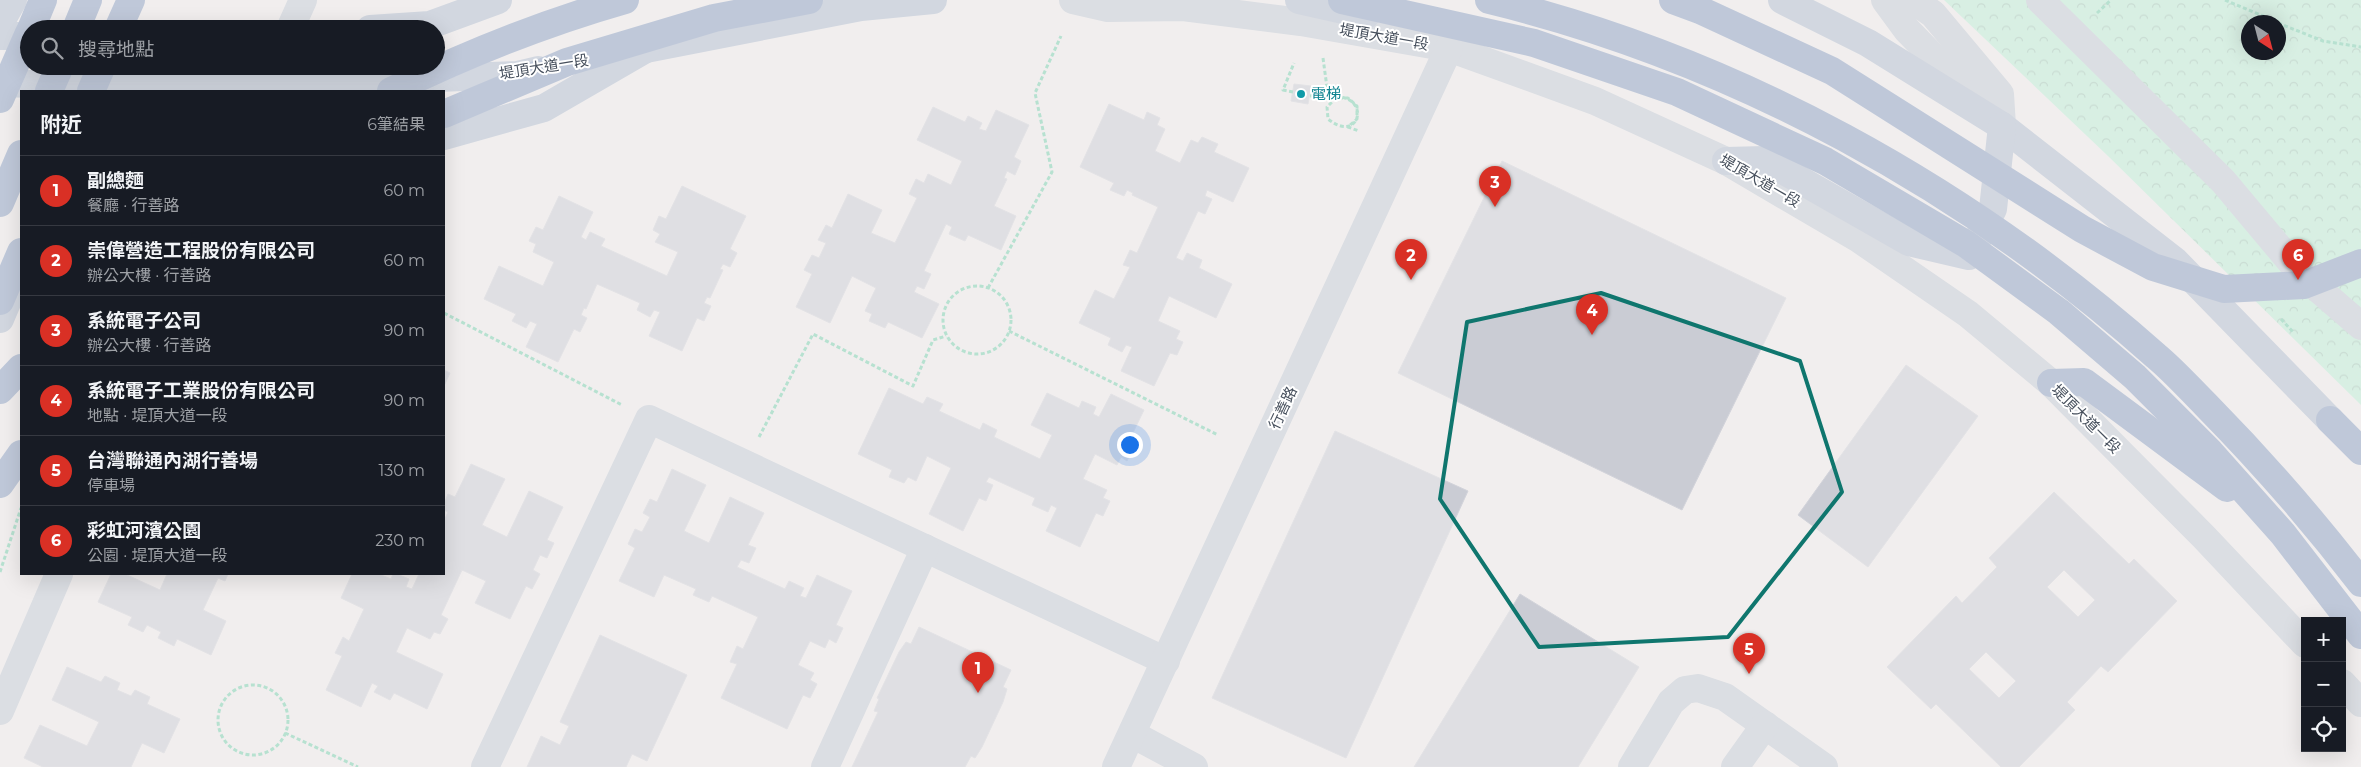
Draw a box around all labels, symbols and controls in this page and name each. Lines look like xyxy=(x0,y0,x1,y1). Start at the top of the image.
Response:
north arrow xyxy=(2241,15,2286,60)
street label: 堤頂大道一段 xyxy=(1338,19,1430,54)
search box xyxy=(20,20,445,75)
icon: search xyxy=(38,34,66,62)
text: 搜尋地點 xyxy=(78,38,154,61)
street label: 堤頂大道一段 xyxy=(498,50,590,83)
place label: 電梯 xyxy=(1311,84,1341,103)
marker: 電梯 xyxy=(1295,88,1307,100)
text: 附近 xyxy=(40,112,82,137)
text: 6筆結果 xyxy=(367,115,425,134)
street label: 堤頂大道一段 xyxy=(1717,150,1804,211)
pin: 3 xyxy=(1479,166,1511,207)
text: 副總麵 xyxy=(87,169,144,192)
text: 1 xyxy=(53,181,59,200)
text: 60 m xyxy=(383,181,425,200)
text: 餐廳 · 行善路 xyxy=(87,196,179,215)
text: 崇偉營造工程股份有限公司 xyxy=(87,239,315,262)
pin: 2 xyxy=(1395,239,1427,280)
pin: 6 xyxy=(2282,239,2314,280)
text: 2 xyxy=(51,251,61,270)
text: 60 m xyxy=(383,251,425,270)
text: 辦公大樓 · 行善路 xyxy=(87,266,211,285)
pin: 4 xyxy=(1576,294,1608,335)
text: 系統電子公司 xyxy=(87,309,201,332)
text: 3 xyxy=(51,321,61,340)
text: 90 m xyxy=(383,321,425,340)
text: 辦公大樓 · 行善路 xyxy=(87,336,211,355)
text: 系統電子工業股份有限公司 xyxy=(87,379,315,402)
street label: 堤頂大道一段 xyxy=(2048,380,2125,457)
street label: 行善路 xyxy=(1264,383,1301,432)
text: 4 xyxy=(50,391,62,410)
text: 90 m xyxy=(383,391,425,410)
text: 地點 · 堤頂大道一段 xyxy=(87,406,227,425)
your location xyxy=(1117,432,1143,458)
text: 台灣聯通內湖行善場 xyxy=(87,449,258,472)
text: 5 xyxy=(51,461,61,480)
text: 130 m xyxy=(378,461,425,480)
text: 停車場 xyxy=(87,476,135,495)
text: 彩虹河濱公園 xyxy=(87,519,201,542)
text: 6 xyxy=(51,531,61,550)
text: 230 m xyxy=(375,531,425,550)
text: 公園 · 堤頂大道一段 xyxy=(87,546,227,565)
map controls xyxy=(2301,617,2346,752)
button: + xyxy=(2301,617,2346,662)
pin: 5 xyxy=(1733,633,1765,674)
pin: 1 xyxy=(962,652,994,693)
button: − xyxy=(2301,662,2346,707)
button: locate xyxy=(2301,707,2346,752)

